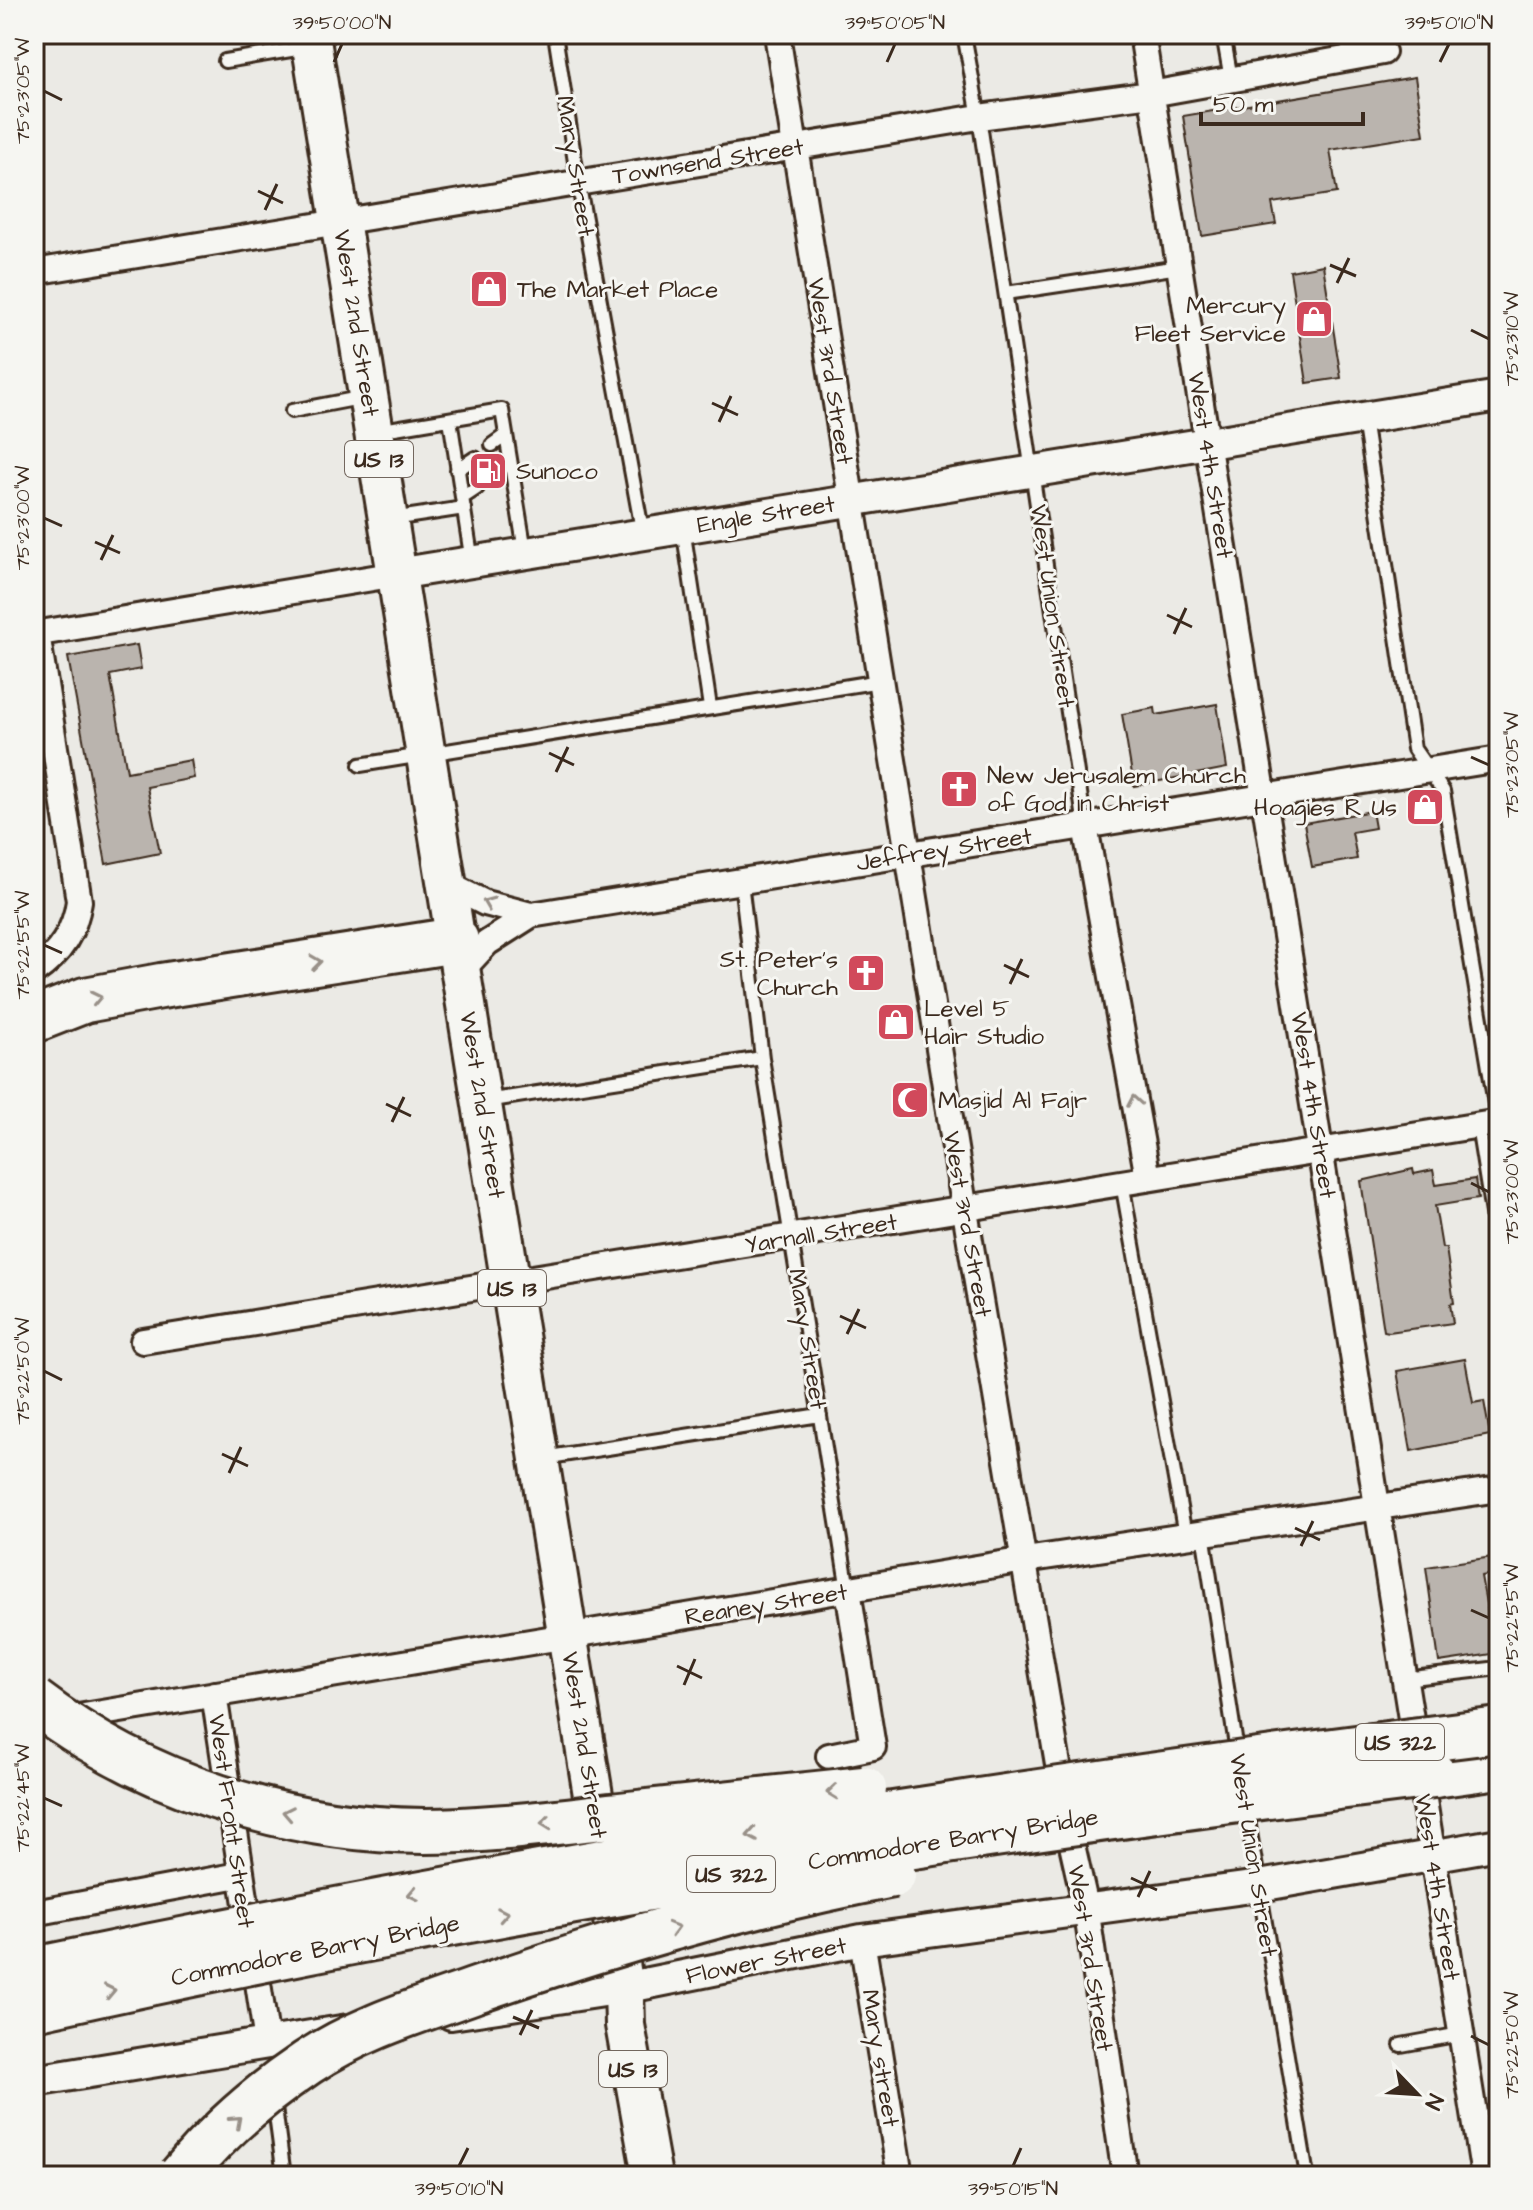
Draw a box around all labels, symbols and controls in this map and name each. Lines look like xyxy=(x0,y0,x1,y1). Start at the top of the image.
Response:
text: 39°50'00"N xyxy=(293,9,391,37)
text: 39°50'05"N xyxy=(845,9,945,37)
text: 39°50'10"N xyxy=(1405,9,1493,37)
text: 75°23'05"W xyxy=(9,38,37,144)
scale bar xyxy=(1201,76,1363,126)
text: 50 m xyxy=(1213,88,1274,122)
street label: Mary Street xyxy=(546,93,603,239)
street label: Townsend Street xyxy=(610,130,806,194)
street label: West 2nd Street xyxy=(324,227,388,419)
shop icon: The Market Place xyxy=(468,268,510,310)
place label: The Market Place xyxy=(517,273,718,307)
street label: West 3rd Street xyxy=(798,275,862,467)
place label: Mercury Fleet Service xyxy=(1134,289,1286,351)
text: 75°23'10"W xyxy=(1498,292,1526,386)
shop icon: Mercury Fleet Service xyxy=(1293,298,1335,340)
street label: West 4th Street xyxy=(1178,369,1242,561)
road number: US 13 xyxy=(345,441,413,477)
fuel station icon: Sunoco xyxy=(467,450,509,492)
place label: Sunoco xyxy=(516,455,598,489)
text: 75°23'00"W xyxy=(9,466,37,570)
street label: Engle Street xyxy=(695,487,838,544)
street label: West Union Street xyxy=(1021,502,1083,710)
text: 75°23'05"W xyxy=(1498,712,1526,818)
place label: New Jerusalem Church of God in Christ xyxy=(987,759,1246,821)
church icon: New Jerusalem Church of God in Christ xyxy=(938,768,980,810)
shop icon: Hoagies R Us xyxy=(1404,786,1446,828)
place label: Hoagies R Us xyxy=(1254,791,1397,826)
street label: Jeffrey Street xyxy=(854,819,1035,882)
text: 75°22'55"W xyxy=(9,890,37,999)
one-way arrow xyxy=(482,897,496,913)
place label: St. Peter's Church xyxy=(720,943,838,1005)
church icon: St. Peter's Church xyxy=(845,952,887,994)
one-way arrow xyxy=(309,954,323,971)
one-way arrow xyxy=(89,990,102,1007)
place label: Level 5 Hair Studio xyxy=(924,992,1044,1054)
shop icon: Level 5 Hair Studio xyxy=(875,1001,917,1043)
street label: West 2nd Street xyxy=(450,1009,514,1201)
street label: West 4th Street xyxy=(1281,1009,1345,1201)
mosque icon: Masjid Al Fajr xyxy=(889,1079,931,1121)
place label: Masjid Al Fajr xyxy=(938,1084,1087,1118)
one-way arrow xyxy=(1126,1094,1143,1108)
street label: West 3rd Street xyxy=(934,1128,1000,1320)
text: 75°23'00"W xyxy=(1498,1140,1526,1244)
street label: Yarnall Street xyxy=(743,1205,900,1263)
street label: Mary Street xyxy=(778,1266,835,1412)
road number: US 13 xyxy=(478,1270,546,1306)
text: 75°22'50"W xyxy=(9,1317,37,1425)
text: 75°22'55"W xyxy=(1498,1563,1526,1672)
street label: Reaney Street xyxy=(682,1575,850,1636)
street label: West 2nd Street xyxy=(552,1649,616,1841)
street label: West Front Street xyxy=(199,1712,263,1931)
road number: US 322 xyxy=(1356,1724,1444,1760)
text: 75°22'45"W xyxy=(9,1744,37,1852)
street label: West Union Street xyxy=(1220,1751,1286,1959)
one-way arrow xyxy=(825,1783,838,1800)
street label: West 4th Street xyxy=(1405,1791,1469,1983)
street label: Commodore Barry Bridge xyxy=(806,1800,1101,1881)
one-way arrow xyxy=(281,1806,294,1823)
one-way arrow xyxy=(539,1814,552,1831)
one-way arrow xyxy=(745,1826,759,1843)
road number: US 322 xyxy=(687,1856,775,1892)
street label: West 3rd Street xyxy=(1058,1862,1122,2054)
one-way arrow xyxy=(406,1885,420,1902)
street label: Commodore Barry Bridge xyxy=(168,1906,463,1997)
one-way arrow xyxy=(496,1907,510,1924)
one-way arrow xyxy=(667,1921,681,1937)
street label: Flower Street xyxy=(683,1929,850,1993)
one-way arrow xyxy=(103,1983,116,2000)
street label: Mary street xyxy=(851,1987,908,2130)
text: 75°22'50"W xyxy=(1498,1991,1526,2099)
road number: US 13 xyxy=(599,2051,667,2087)
north arrow xyxy=(1377,2054,1457,2134)
text: N xyxy=(1417,2089,1451,2115)
one-way arrow xyxy=(227,2115,241,2130)
text: 39°50'10"N xyxy=(415,2175,503,2203)
text: 39°50'15"N xyxy=(968,2175,1058,2203)

